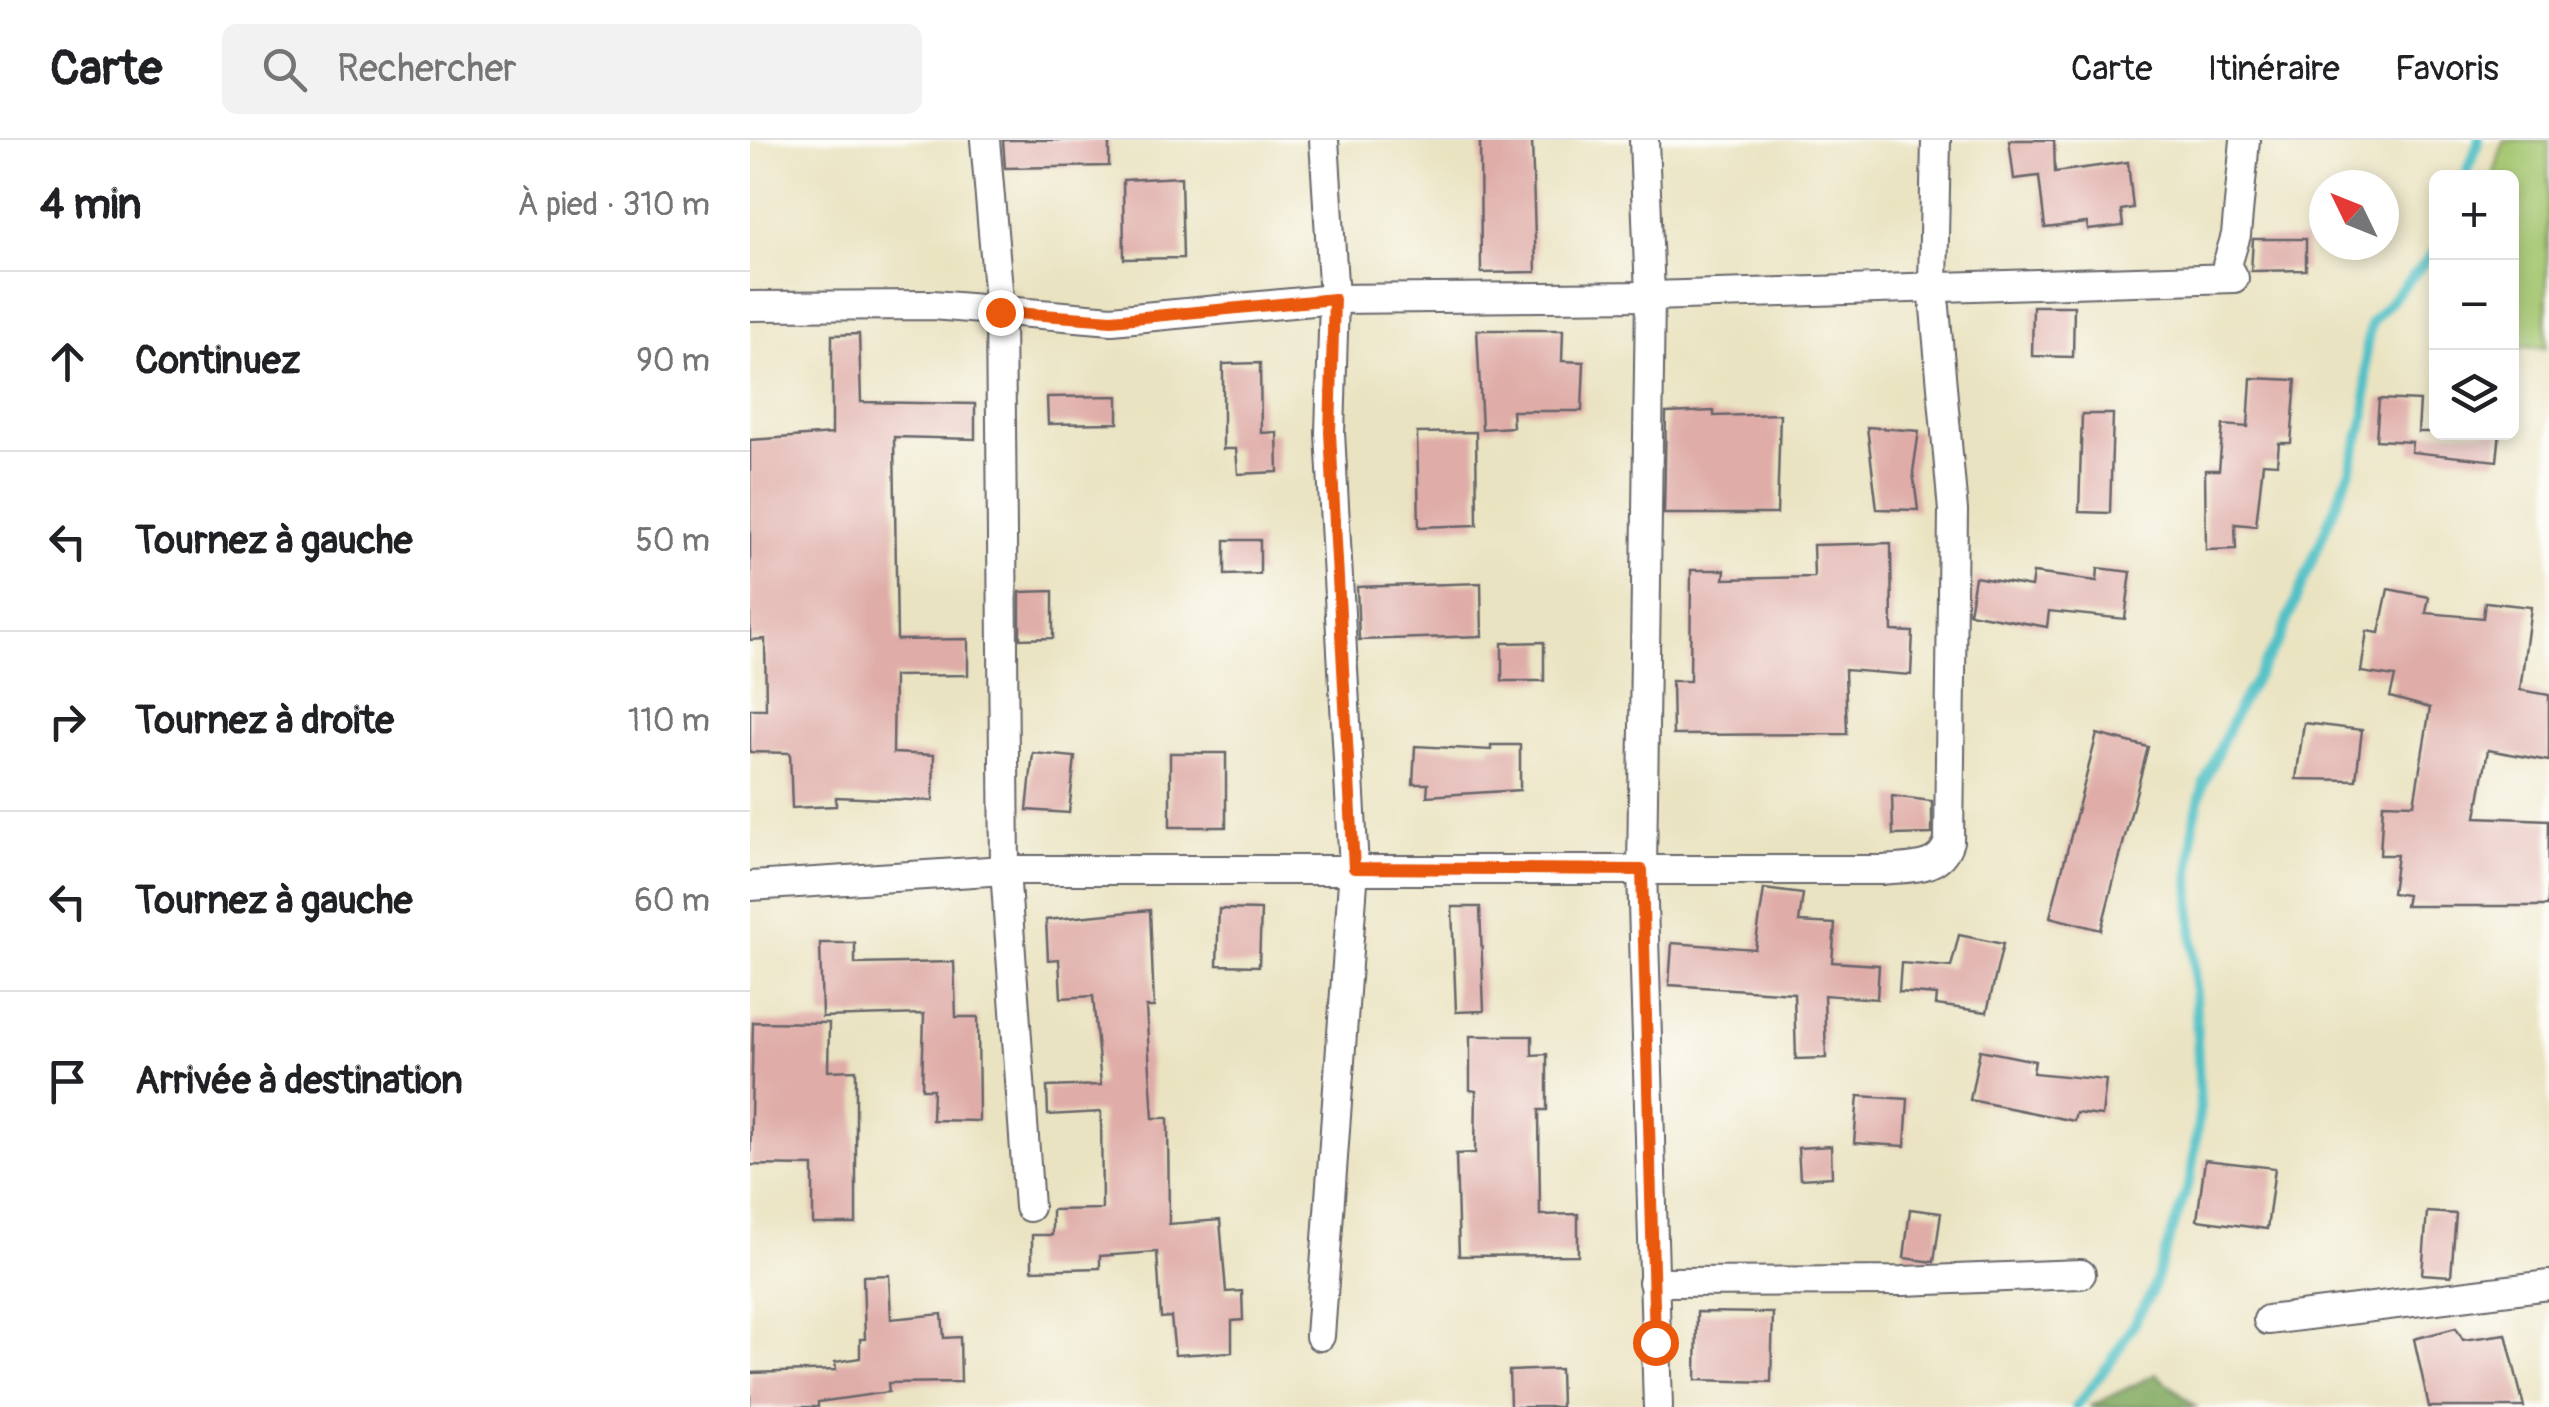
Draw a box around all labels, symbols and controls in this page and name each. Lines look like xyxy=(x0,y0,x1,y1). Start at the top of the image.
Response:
search box xyxy=(222,24,922,114)
text: Carte xyxy=(50,39,162,99)
icon: search xyxy=(257,42,312,97)
text: Rechercher xyxy=(337,45,517,93)
text: Carte xyxy=(2071,47,2152,91)
text: Itinéraire xyxy=(2207,47,2340,91)
text: Favoris xyxy=(2395,47,2499,91)
north arrow xyxy=(2309,170,2399,260)
map controls xyxy=(2429,170,2519,440)
button: + xyxy=(2429,170,2519,260)
text: 4 min xyxy=(40,179,142,231)
text: À pied · 310 m xyxy=(517,185,710,225)
button: − xyxy=(2429,260,2519,350)
route end xyxy=(978,290,1024,336)
icon: ahead xyxy=(40,334,95,389)
text: Continuez xyxy=(135,337,300,385)
text: 90 m xyxy=(636,341,710,381)
button: layers xyxy=(2429,350,2519,440)
icon: left xyxy=(40,514,95,569)
text: Tournez à gauche xyxy=(135,517,412,565)
text: 50 m xyxy=(635,521,710,561)
icon: right xyxy=(40,694,95,749)
text: Tournez à droite xyxy=(135,697,394,745)
text: 110 m xyxy=(628,701,710,741)
icon: left xyxy=(40,874,95,929)
text: Tournez à gauche xyxy=(135,877,412,925)
text: 60 m xyxy=(634,881,710,921)
icon: arrive xyxy=(40,1054,95,1109)
text: Arrivée à destination xyxy=(135,1057,463,1105)
route start xyxy=(1633,1320,1679,1366)

